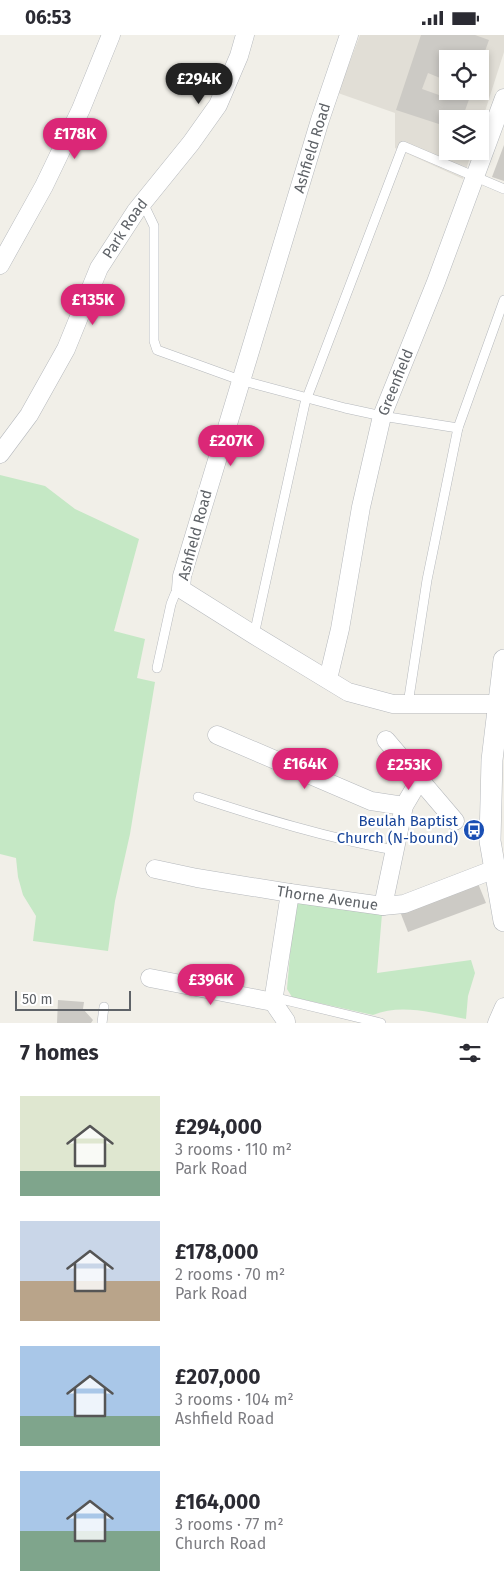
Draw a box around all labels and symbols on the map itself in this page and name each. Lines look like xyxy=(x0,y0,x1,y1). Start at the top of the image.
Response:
pin: £294K xyxy=(164,63,234,105)
street label: Ashfield Road xyxy=(290,101,334,195)
pin: £178K xyxy=(40,117,110,160)
street label: Park Road xyxy=(99,195,151,262)
pin: £135K xyxy=(58,283,128,326)
street label: Greenfield xyxy=(374,346,417,418)
pin: £207K xyxy=(196,425,266,467)
street label: Ashfield Road xyxy=(174,488,216,582)
pin: £164K xyxy=(270,747,340,790)
pin: £253K xyxy=(374,749,444,791)
place label: Beulah Baptist Church (N-bound) xyxy=(337,812,459,847)
bus stop icon: Beulah Baptist Church (N-bound) xyxy=(462,818,486,842)
street label: Thorne Avenue xyxy=(276,882,379,914)
pin: £396K xyxy=(176,963,246,1006)
scale bar xyxy=(15,988,131,1011)

